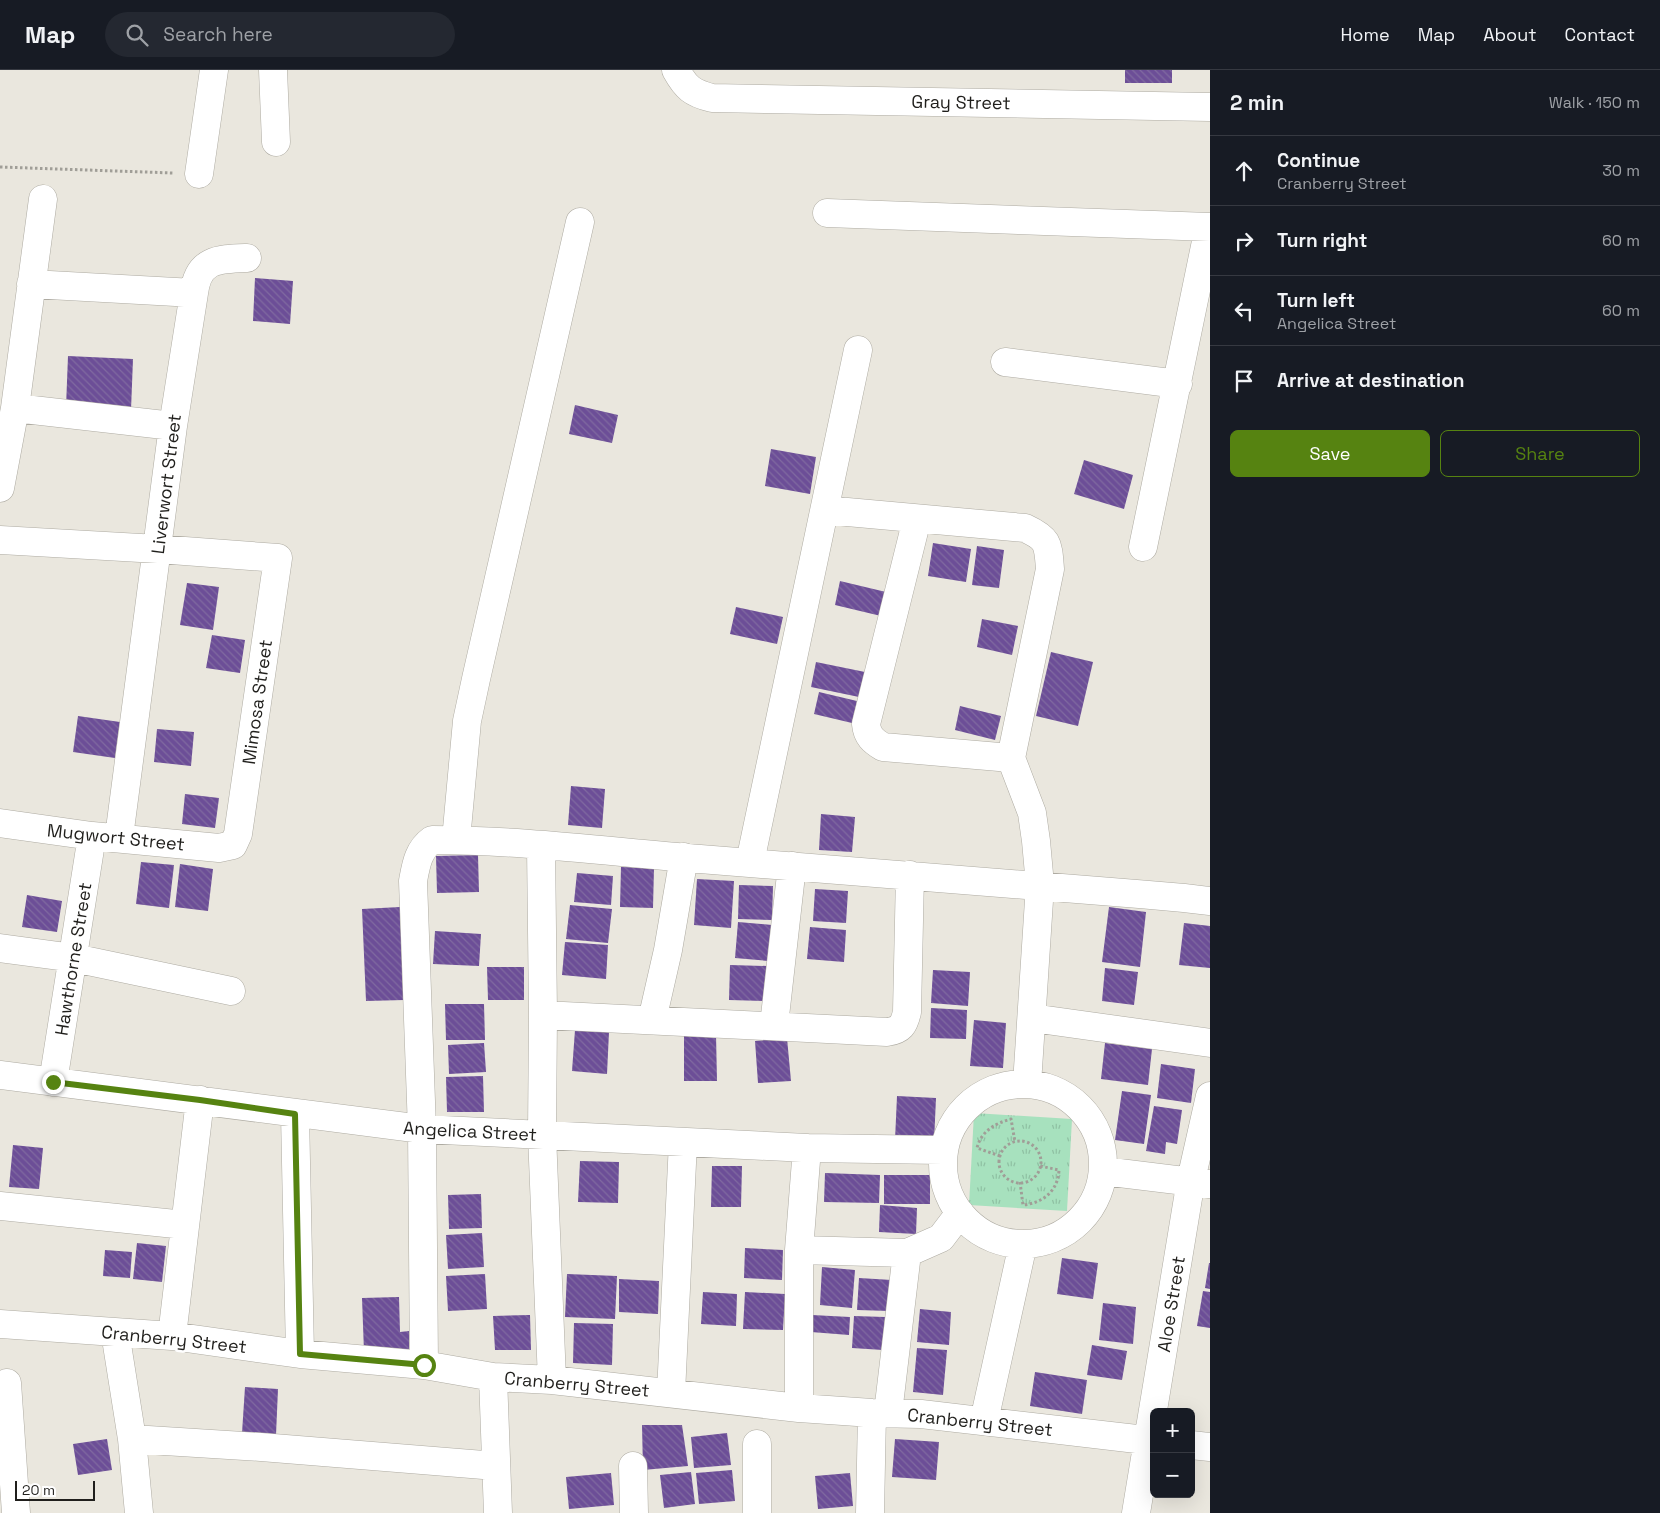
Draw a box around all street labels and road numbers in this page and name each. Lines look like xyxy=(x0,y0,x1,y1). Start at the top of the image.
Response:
street label: Gray Street xyxy=(911,90,1011,114)
street label: Liverwort Street xyxy=(146,413,186,555)
street label: Mimosa Street xyxy=(237,638,277,766)
street label: Mugwort Street xyxy=(46,818,186,856)
street label: Hawthorne Street xyxy=(50,881,96,1037)
street label: Angelica Street xyxy=(402,1116,538,1146)
street label: Aloe Street xyxy=(1152,1254,1190,1354)
street label: Cranberry Street xyxy=(100,1320,248,1358)
street label: Cranberry Street xyxy=(503,1366,651,1402)
street label: Cranberry Street xyxy=(906,1403,1054,1441)

